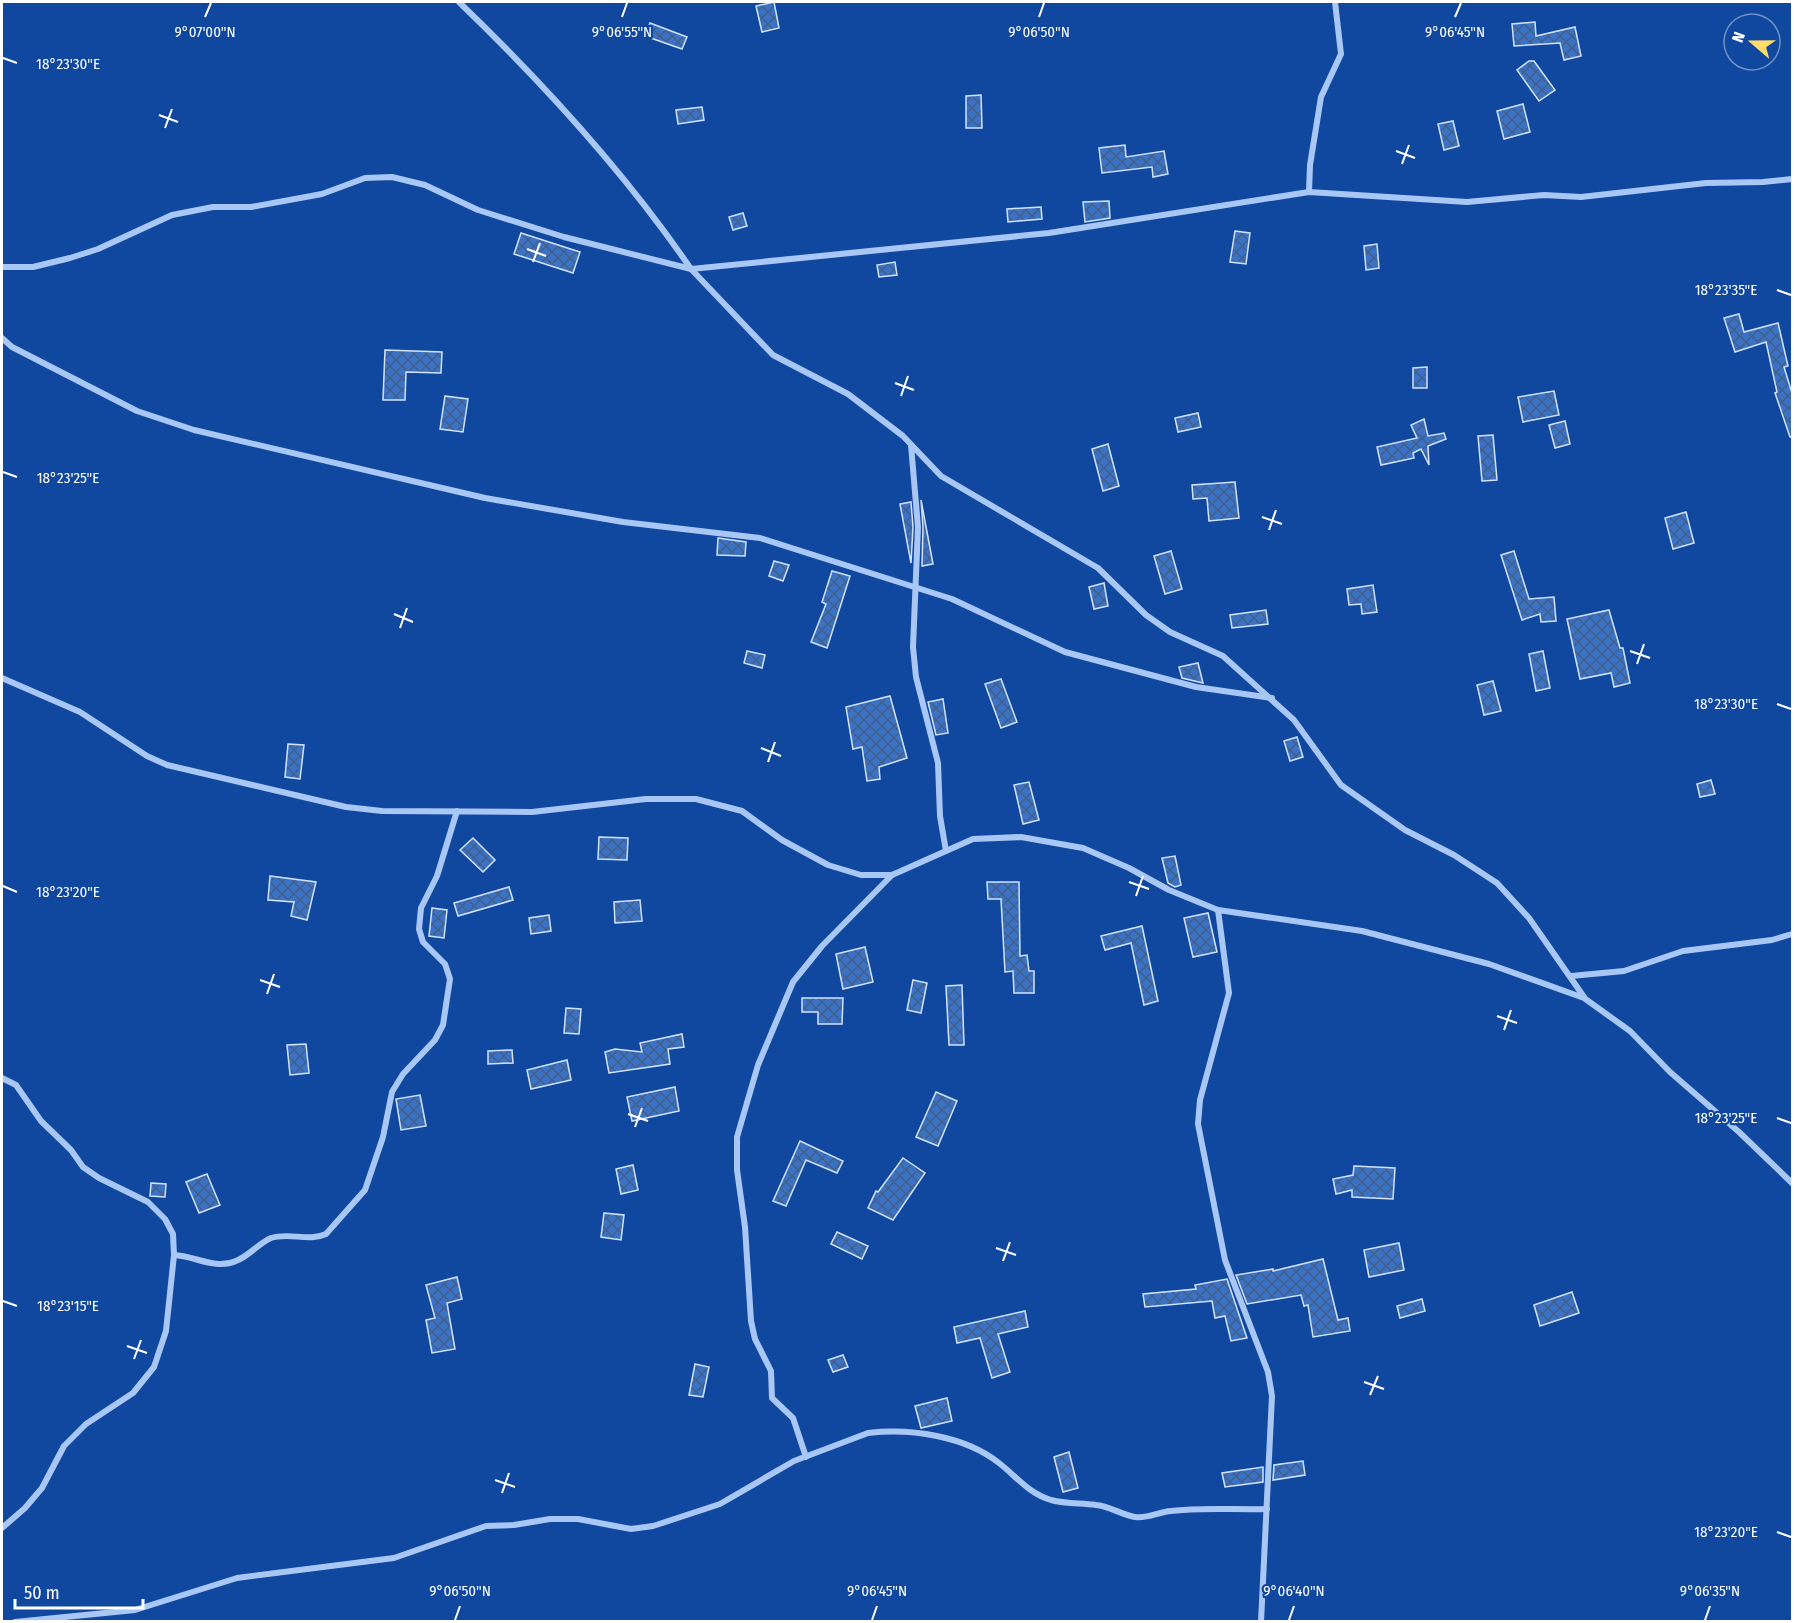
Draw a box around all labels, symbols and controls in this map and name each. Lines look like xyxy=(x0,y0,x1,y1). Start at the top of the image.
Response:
north arrow xyxy=(1722,12,1782,72)
text: 9°07'00"N xyxy=(174,23,236,41)
text: 9°06'55"N xyxy=(592,23,652,41)
text: 9°06'50"N xyxy=(1008,23,1070,41)
text: 9°06'45"N xyxy=(1425,23,1485,41)
text: N xyxy=(1728,29,1749,45)
text: 18°23'30"E xyxy=(36,55,100,73)
text: 18°23'35"E xyxy=(1695,281,1757,299)
text: 18°23'25"E xyxy=(37,469,99,487)
text: 18°23'30"E xyxy=(1694,695,1758,713)
text: 18°23'20"E xyxy=(36,883,100,901)
text: 18°23'25"E xyxy=(1695,1109,1757,1127)
text: 18°23'15"E xyxy=(37,1297,99,1315)
text: 18°23'20"E xyxy=(1694,1523,1758,1541)
scale bar xyxy=(15,1572,142,1610)
text: 50 m xyxy=(24,1582,60,1604)
text: 9°06'50"N xyxy=(429,1582,491,1600)
text: 9°06'45"N xyxy=(847,1582,907,1600)
text: 9°06'40"N xyxy=(1263,1582,1325,1600)
text: 9°06'35"N xyxy=(1680,1582,1740,1600)

